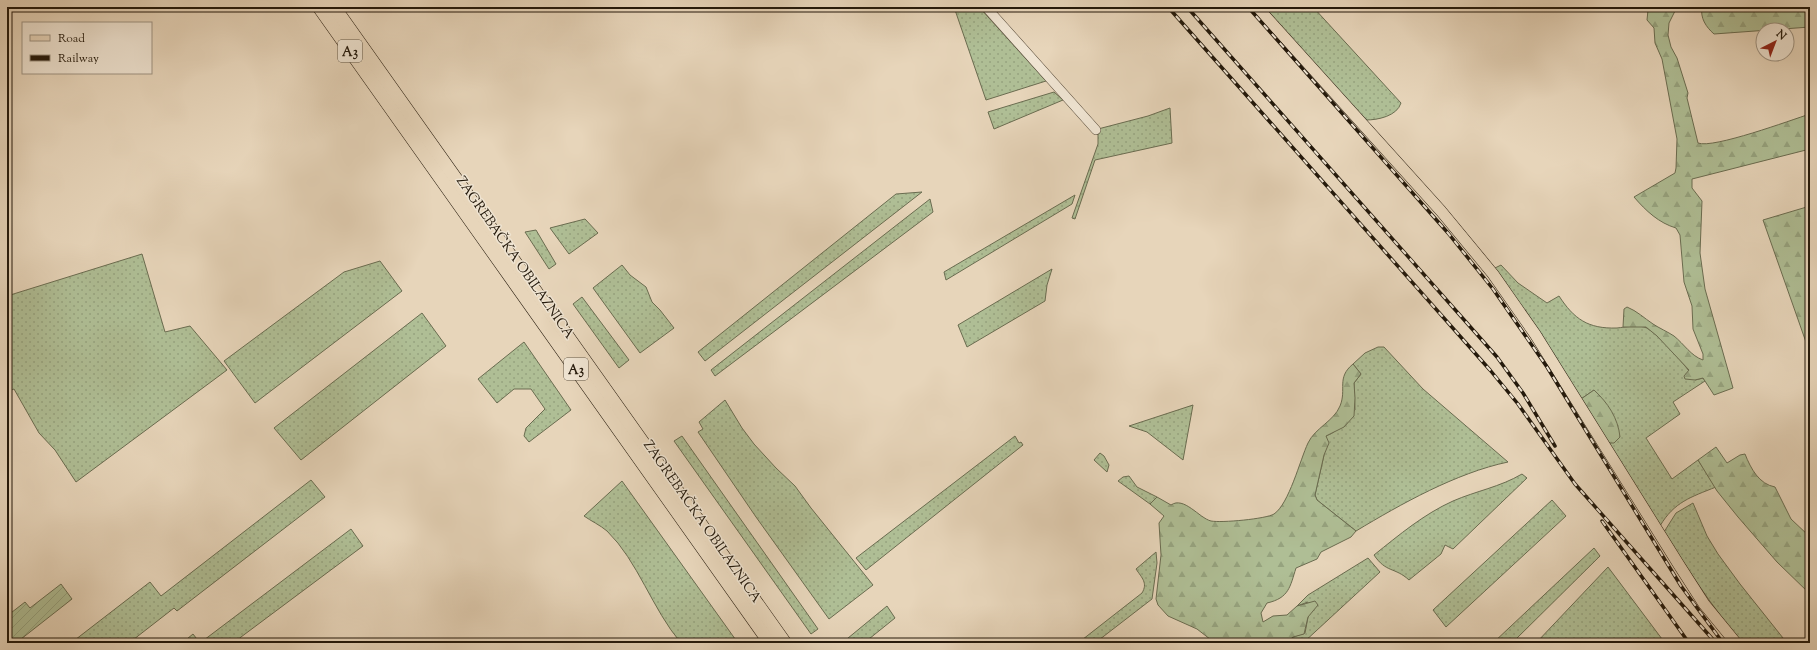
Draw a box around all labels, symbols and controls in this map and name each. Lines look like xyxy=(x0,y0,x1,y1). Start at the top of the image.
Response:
legend xyxy=(22,22,152,74)
north arrow xyxy=(1755,22,1795,62)
text: N xyxy=(1772,26,1790,44)
text: Road xyxy=(58,30,85,48)
road number: A3 xyxy=(338,40,362,62)
text: Railway xyxy=(58,50,99,68)
street label: ZAGREBAČKA OBILAZNICA xyxy=(450,173,579,344)
road number: A3 xyxy=(564,358,588,380)
street label: ZAGREBAČKA OBILAZNICA xyxy=(637,437,766,608)

